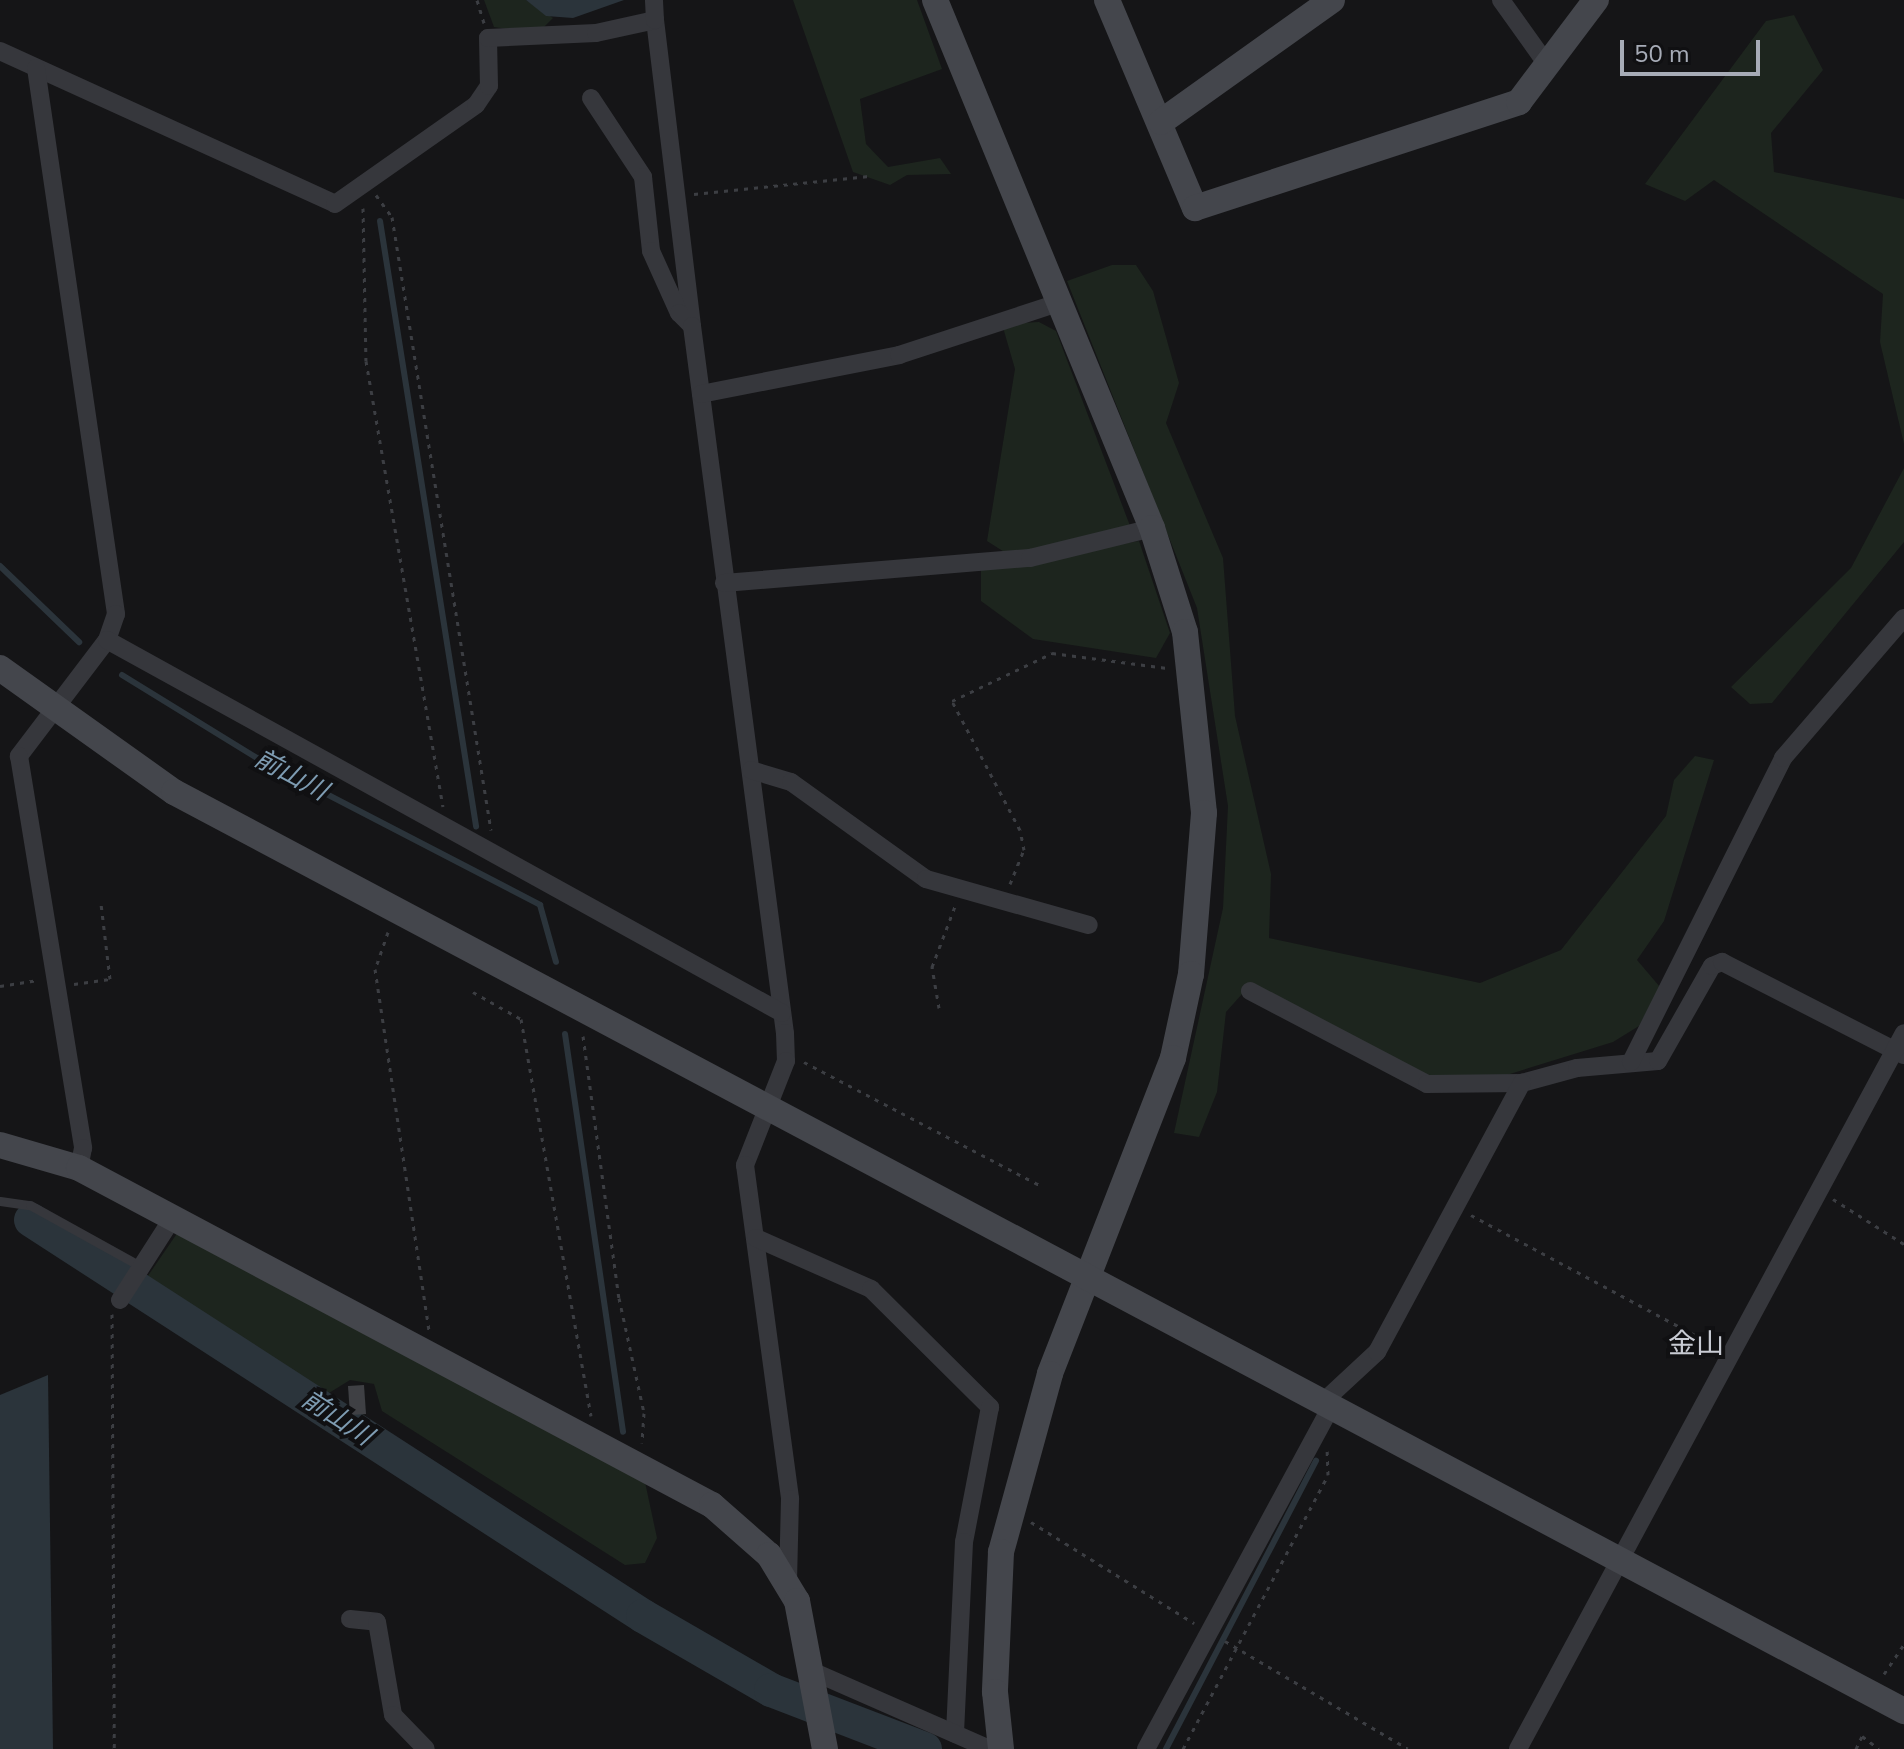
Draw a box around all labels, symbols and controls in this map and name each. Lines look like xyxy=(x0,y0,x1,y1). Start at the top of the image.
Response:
scale bar xyxy=(1624,24,1764,74)
text: 50 m xyxy=(1634,38,1690,70)
water label: 前山川 xyxy=(249,743,333,807)
district label: 金山 xyxy=(1668,1327,1724,1361)
water label: 前山川 xyxy=(296,1384,378,1452)

